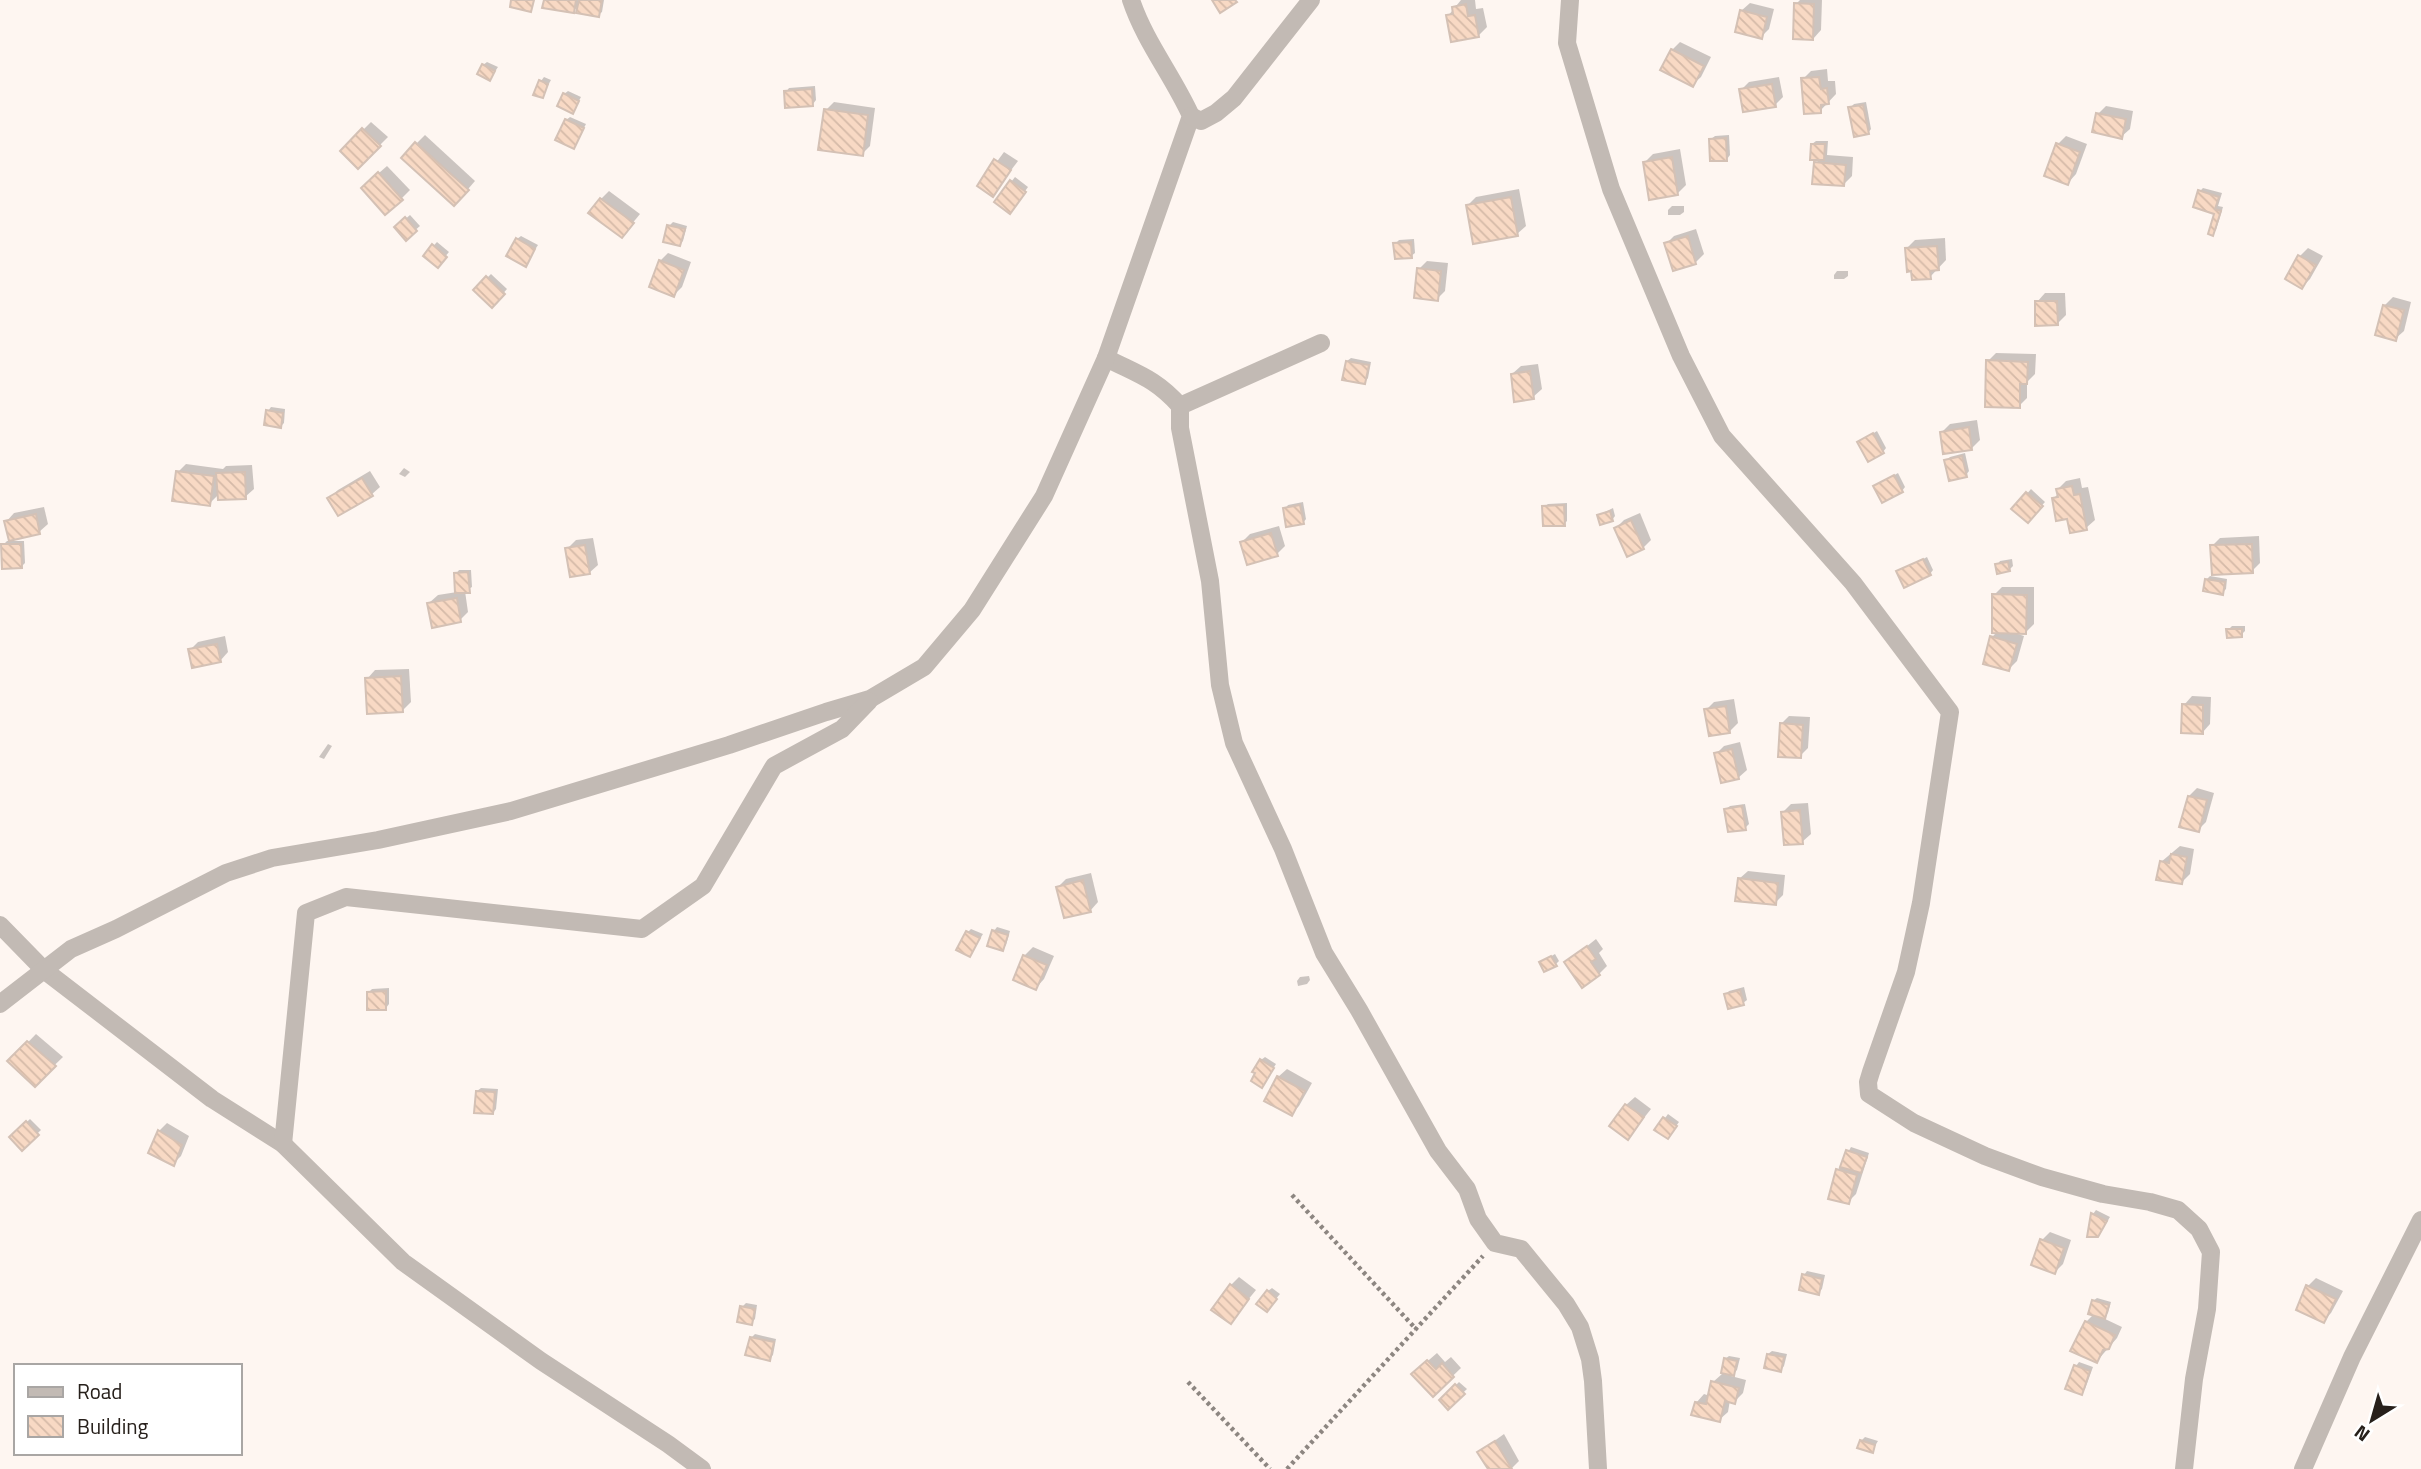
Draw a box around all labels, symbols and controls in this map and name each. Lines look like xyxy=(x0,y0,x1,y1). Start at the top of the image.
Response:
legend xyxy=(14,1364,242,1455)
text: Road xyxy=(77,1375,122,1407)
north arrow xyxy=(2337,1385,2407,1455)
text: Building xyxy=(77,1410,149,1442)
text: N xyxy=(2347,1418,2375,1450)

